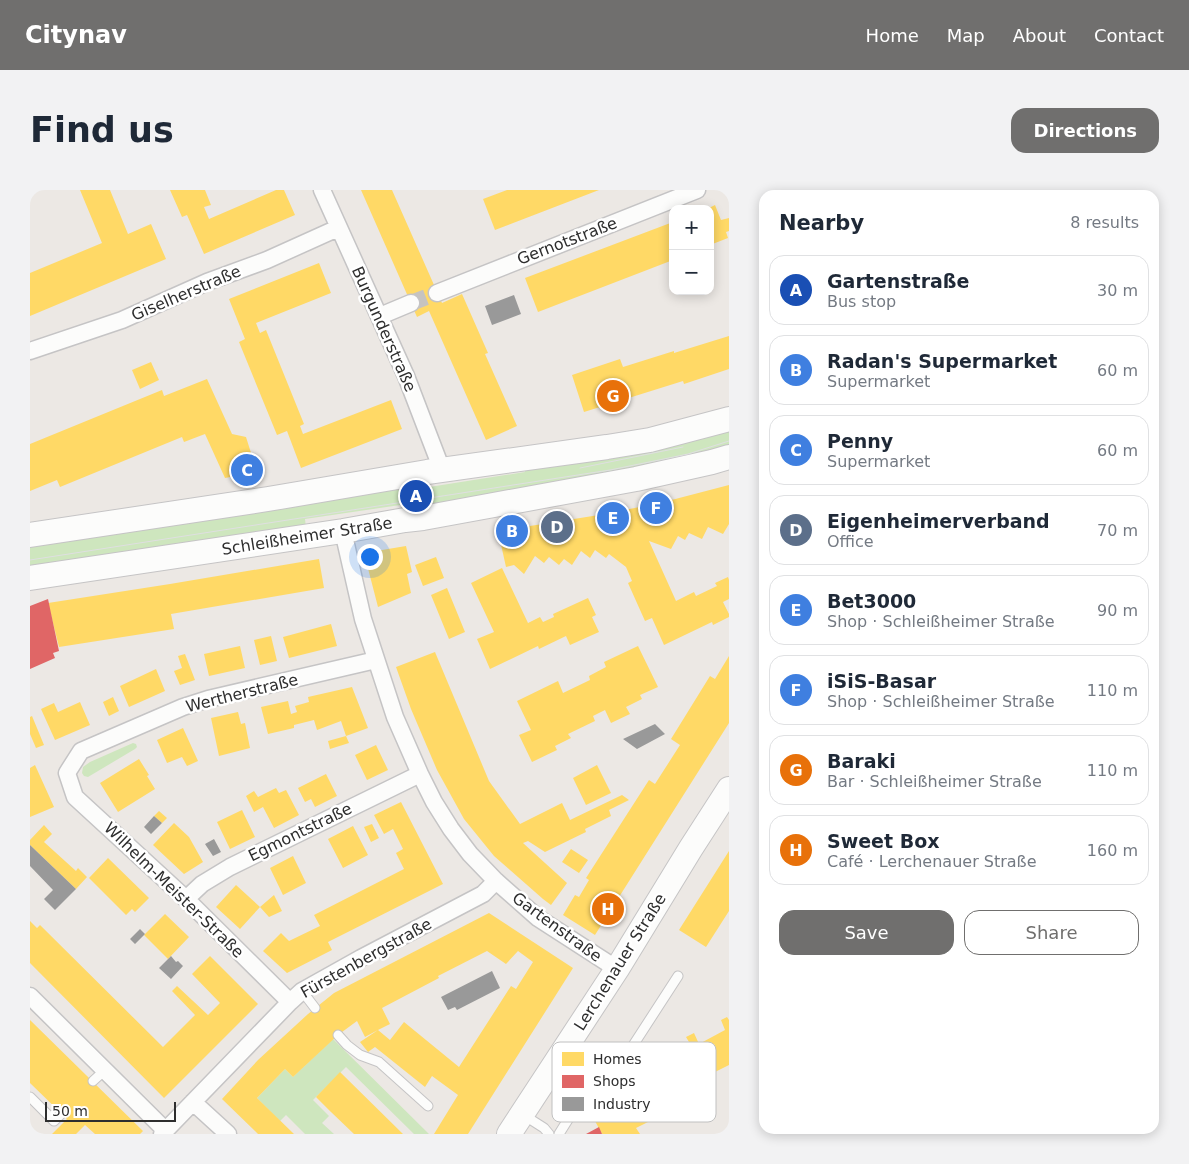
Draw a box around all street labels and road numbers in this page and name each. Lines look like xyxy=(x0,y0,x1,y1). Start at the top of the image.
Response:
street label: Gernotstraße xyxy=(514,213,620,269)
street label: Giselherstraße xyxy=(128,261,244,325)
street label: Burgunderstraße xyxy=(348,263,420,395)
street label: Schleißheimer Straße xyxy=(220,513,394,559)
street label: Wertherstraße xyxy=(184,670,300,716)
street label: Egmontstraße xyxy=(245,799,355,865)
street label: Wilhelm-Meister-Straße xyxy=(100,818,248,962)
street label: Gartenstraße xyxy=(509,888,605,966)
street label: Lerchenauer Straße xyxy=(570,890,670,1034)
street label: Fürstenbergstraße xyxy=(297,914,435,1002)

